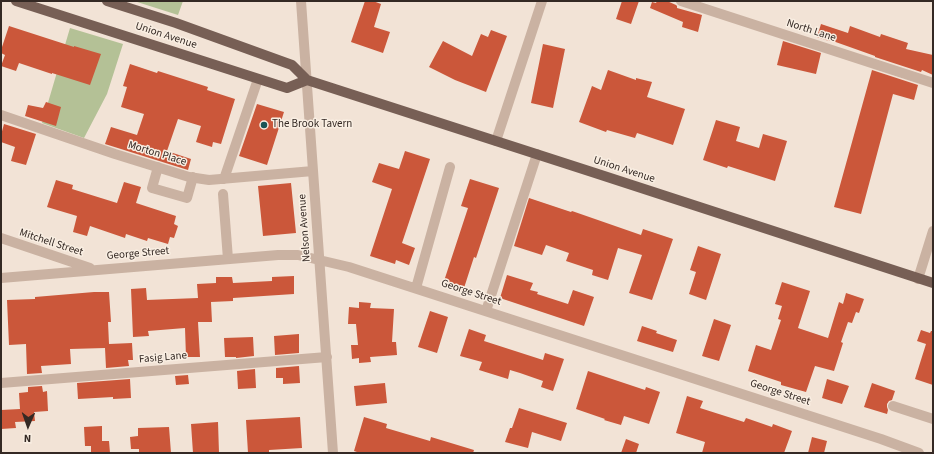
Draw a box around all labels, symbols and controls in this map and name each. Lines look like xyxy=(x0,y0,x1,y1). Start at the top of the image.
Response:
street label: North Lane xyxy=(785,17,837,45)
street label: Union Avenue xyxy=(134,20,198,52)
place label: The Brook Tavern xyxy=(272,118,352,132)
marker: The Brook Tavern xyxy=(259,120,269,130)
street label: Morton Place xyxy=(126,139,188,169)
street label: Union Avenue xyxy=(592,154,656,186)
street label: Nelson Avenue xyxy=(296,194,314,262)
street label: Mitchell Street xyxy=(18,227,84,259)
street label: George Street xyxy=(106,245,170,263)
street label: George Street xyxy=(439,277,503,309)
street label: Fasig Lane xyxy=(139,349,187,367)
street label: George Street xyxy=(748,377,812,409)
north arrow xyxy=(8,406,48,446)
text: N xyxy=(24,431,31,446)

